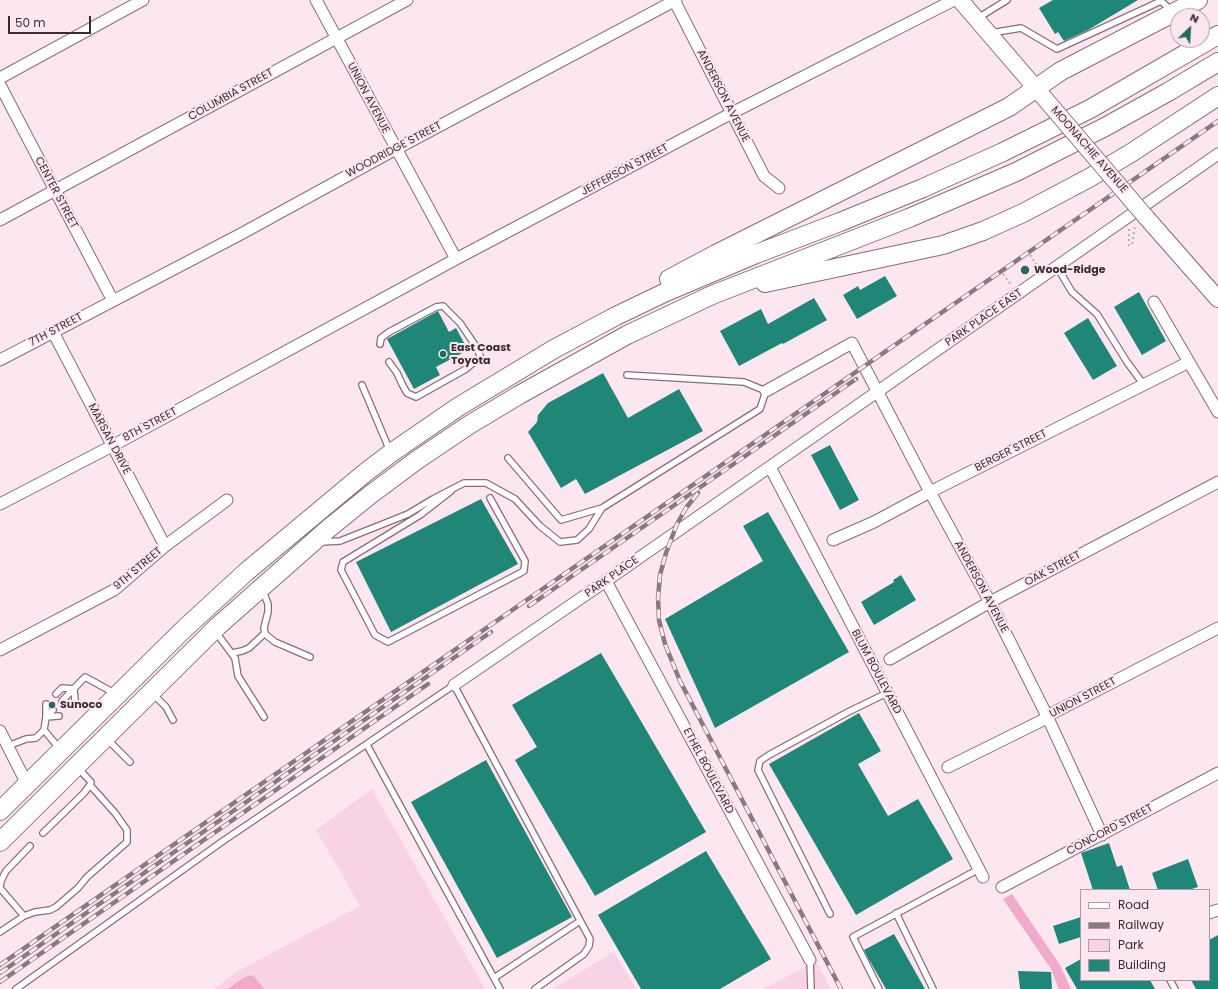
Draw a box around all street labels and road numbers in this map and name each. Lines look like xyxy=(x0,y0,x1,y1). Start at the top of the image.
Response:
street label: ANDERSON AVENUE xyxy=(694,47,752,145)
street label: UNION AVENUE xyxy=(344,60,392,136)
street label: COLUMBIA STREET xyxy=(186,66,276,124)
street label: MOONACHIE AVENUE xyxy=(1048,104,1130,196)
street label: WOODRIDGE STREET xyxy=(344,119,444,181)
street label: JEFFERSON STREET xyxy=(579,141,671,199)
street label: CENTER STREET xyxy=(32,155,80,231)
street label: PARK PLACE EAST xyxy=(943,286,1025,350)
street label: 7TH STREET xyxy=(27,310,85,350)
street label: MARSAN DRIVE xyxy=(85,401,133,477)
street label: 8TH STREET xyxy=(121,405,179,445)
street label: BERGER STREET xyxy=(973,427,1049,475)
street label: ANDERSON AVENUE xyxy=(951,539,1011,635)
street label: 9TH STREET xyxy=(111,545,165,593)
street label: OAK STREET xyxy=(1023,549,1083,589)
street label: PARK PLACE xyxy=(583,554,641,600)
street label: BLUM BOULEVARD xyxy=(848,627,904,717)
street label: UNION STREET xyxy=(1047,675,1119,721)
street label: ETHEL BOULEVARD xyxy=(680,726,736,816)
street label: CONCORD STREET xyxy=(1065,802,1155,858)

